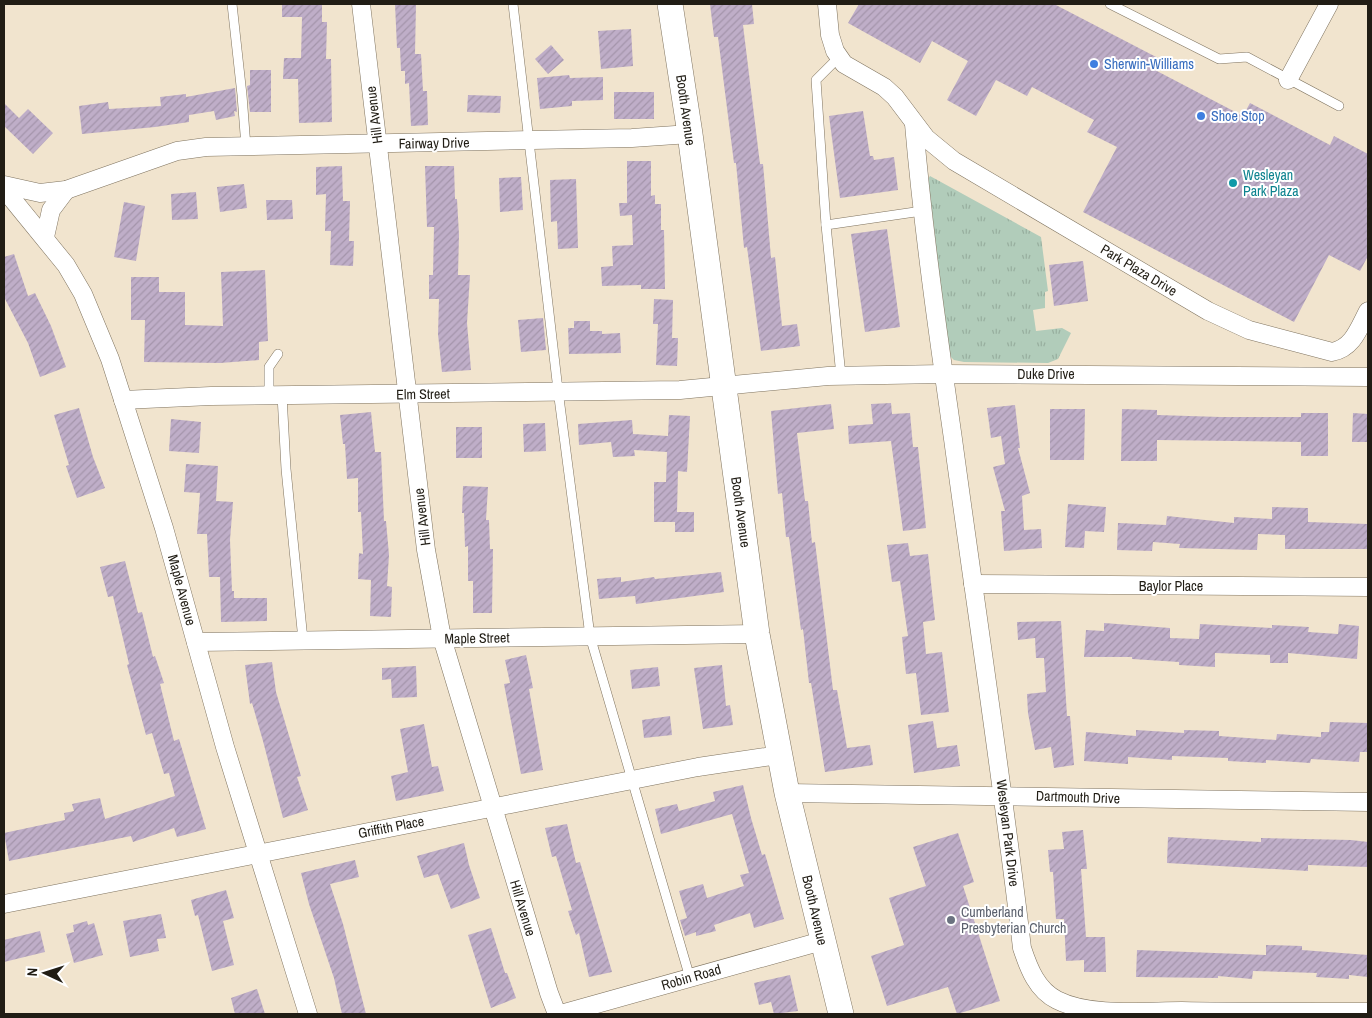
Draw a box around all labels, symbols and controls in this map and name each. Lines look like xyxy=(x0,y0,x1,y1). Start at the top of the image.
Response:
place label: Sherwin-Williams xyxy=(1104,55,1194,73)
marker: Sherwin-Williams xyxy=(1088,58,1100,70)
street label: Booth Avenue xyxy=(672,73,700,147)
street label: Hill Avenue xyxy=(362,85,386,145)
place label: Shoe Stop xyxy=(1211,107,1265,125)
marker: Shoe Stop xyxy=(1195,110,1207,122)
street label: Fairway Drive xyxy=(398,133,470,153)
place label: Wesleyan Park Plaza xyxy=(1243,166,1299,200)
marker: Wesleyan Park Plaza xyxy=(1227,177,1239,189)
street label: Park Plaza Drive xyxy=(1097,240,1181,300)
street label: Duke Drive xyxy=(1017,365,1075,383)
street label: Elm Street xyxy=(396,385,450,403)
street label: Booth Avenue xyxy=(727,475,755,549)
street label: Hill Avenue xyxy=(410,487,434,547)
street label: Maple Avenue xyxy=(164,553,200,627)
street label: Baylor Place xyxy=(1139,577,1203,595)
street label: Maple Street xyxy=(444,628,510,648)
street label: Wesleyan Park Drive xyxy=(993,778,1023,888)
street label: Dartmouth Drive xyxy=(1036,787,1120,807)
street label: Griffith Place xyxy=(356,812,426,842)
street label: Booth Avenue xyxy=(798,873,832,947)
street label: Hill Avenue xyxy=(506,878,540,938)
place label: Cumberland Presbyterian Church xyxy=(961,903,1066,937)
marker: Cumberland Presbyterian Church xyxy=(945,914,957,926)
north arrow xyxy=(20,948,70,998)
street label: Robin Road xyxy=(659,960,723,994)
text: N xyxy=(23,967,41,977)

